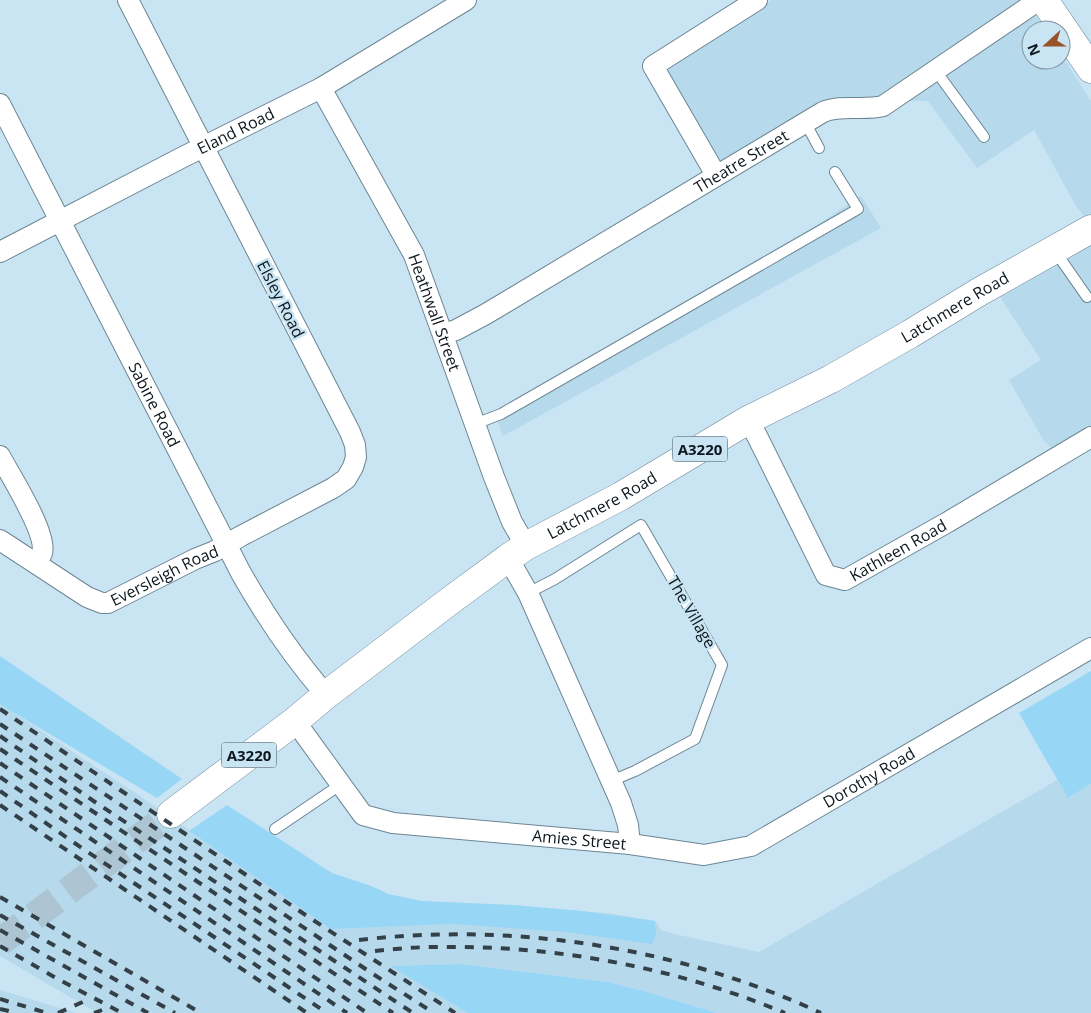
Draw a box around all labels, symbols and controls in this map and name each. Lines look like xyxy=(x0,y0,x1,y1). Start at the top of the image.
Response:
north arrow xyxy=(1021,20,1071,70)
text: N xyxy=(1022,41,1044,59)
street label: Eland Road xyxy=(193,102,278,159)
street label: Theatre Street xyxy=(690,124,793,198)
street label: Heathwall Street xyxy=(403,250,466,374)
street label: Elsley Road xyxy=(252,257,310,341)
street label: Latchmere Road xyxy=(897,266,1013,348)
street label: Sabine Road xyxy=(124,358,185,451)
road number: A3220 xyxy=(672,436,728,462)
street label: Latchmere Road xyxy=(543,466,661,544)
street label: Kathleen Road xyxy=(845,514,951,586)
street label: Eversleigh Road xyxy=(106,540,222,611)
street label: The Village xyxy=(662,572,722,652)
road number: A3220 xyxy=(222,742,276,768)
street label: Dorothy Road xyxy=(819,742,919,813)
street label: Amies Street xyxy=(531,824,628,855)

